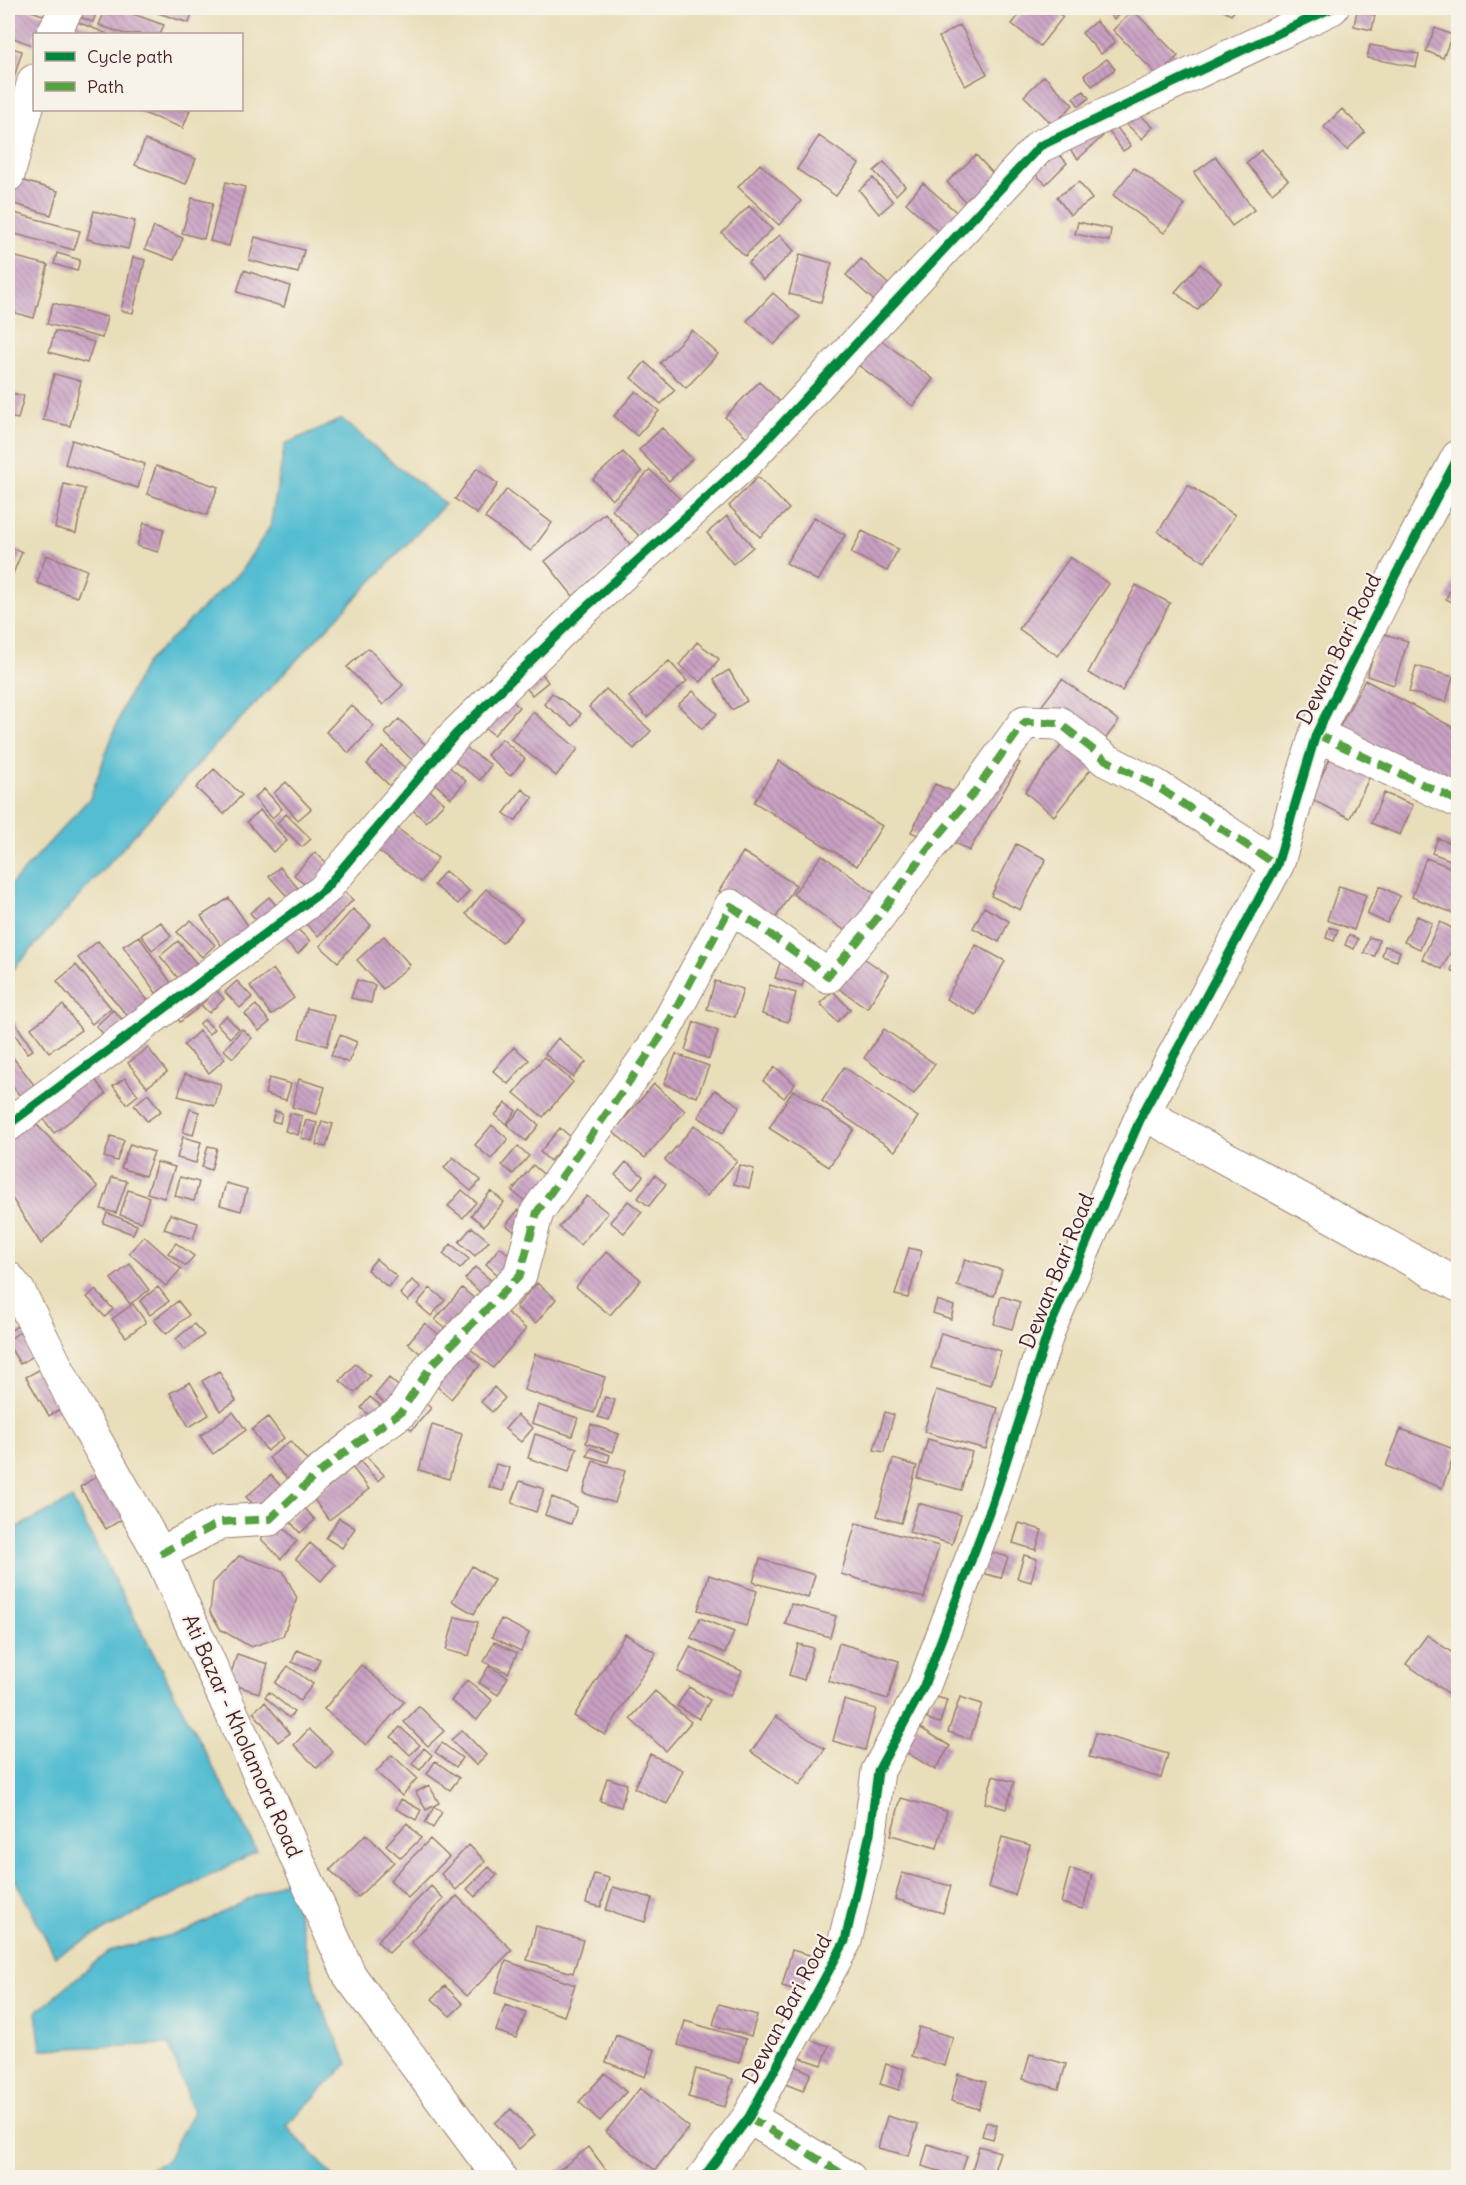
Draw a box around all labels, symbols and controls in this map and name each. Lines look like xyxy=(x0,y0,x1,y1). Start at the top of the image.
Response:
legend xyxy=(33,33,243,111)
text: Cycle path xyxy=(87,45,173,68)
text: Path xyxy=(87,75,124,98)
street label: Dewan Bari Road xyxy=(1290,569,1387,729)
street label: Dewan Bari Road xyxy=(1013,1189,1100,1352)
street label: Ati Bazar - Kholamora Road xyxy=(177,1610,308,1862)
street label: Dewan Bari Road xyxy=(736,1930,837,2088)

